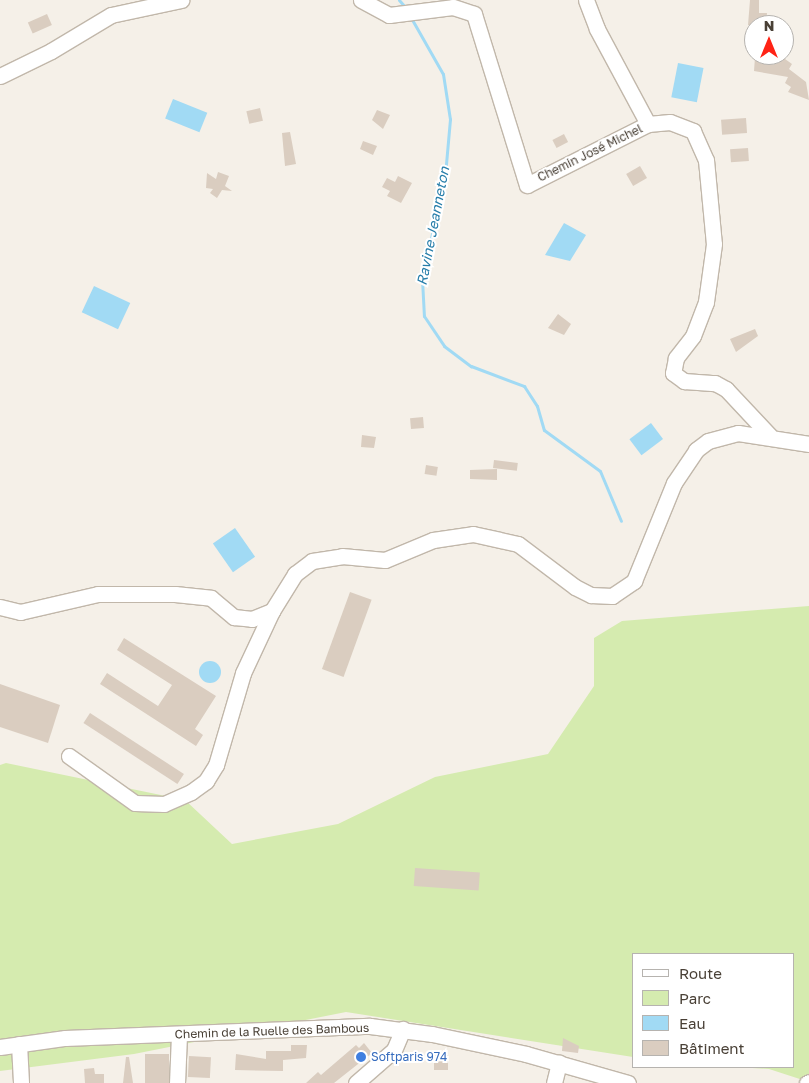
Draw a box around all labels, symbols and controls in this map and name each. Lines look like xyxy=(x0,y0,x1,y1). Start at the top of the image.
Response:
north arrow xyxy=(744,15,794,65)
text: N xyxy=(764,17,774,34)
street label: Chemin José Michel xyxy=(535,121,645,185)
water label: Ravine Jeanneton xyxy=(413,165,453,287)
legend xyxy=(632,953,794,1068)
text: Route xyxy=(679,964,722,982)
text: Parc xyxy=(679,989,711,1007)
text: Eau xyxy=(679,1014,706,1032)
street label: Chemin de la Ruelle des Bambous xyxy=(174,1020,370,1042)
text: Bâtiment xyxy=(679,1039,744,1057)
place label: Softparis 974 xyxy=(371,1050,447,1064)
marker: Softparis 974 xyxy=(355,1051,367,1063)

